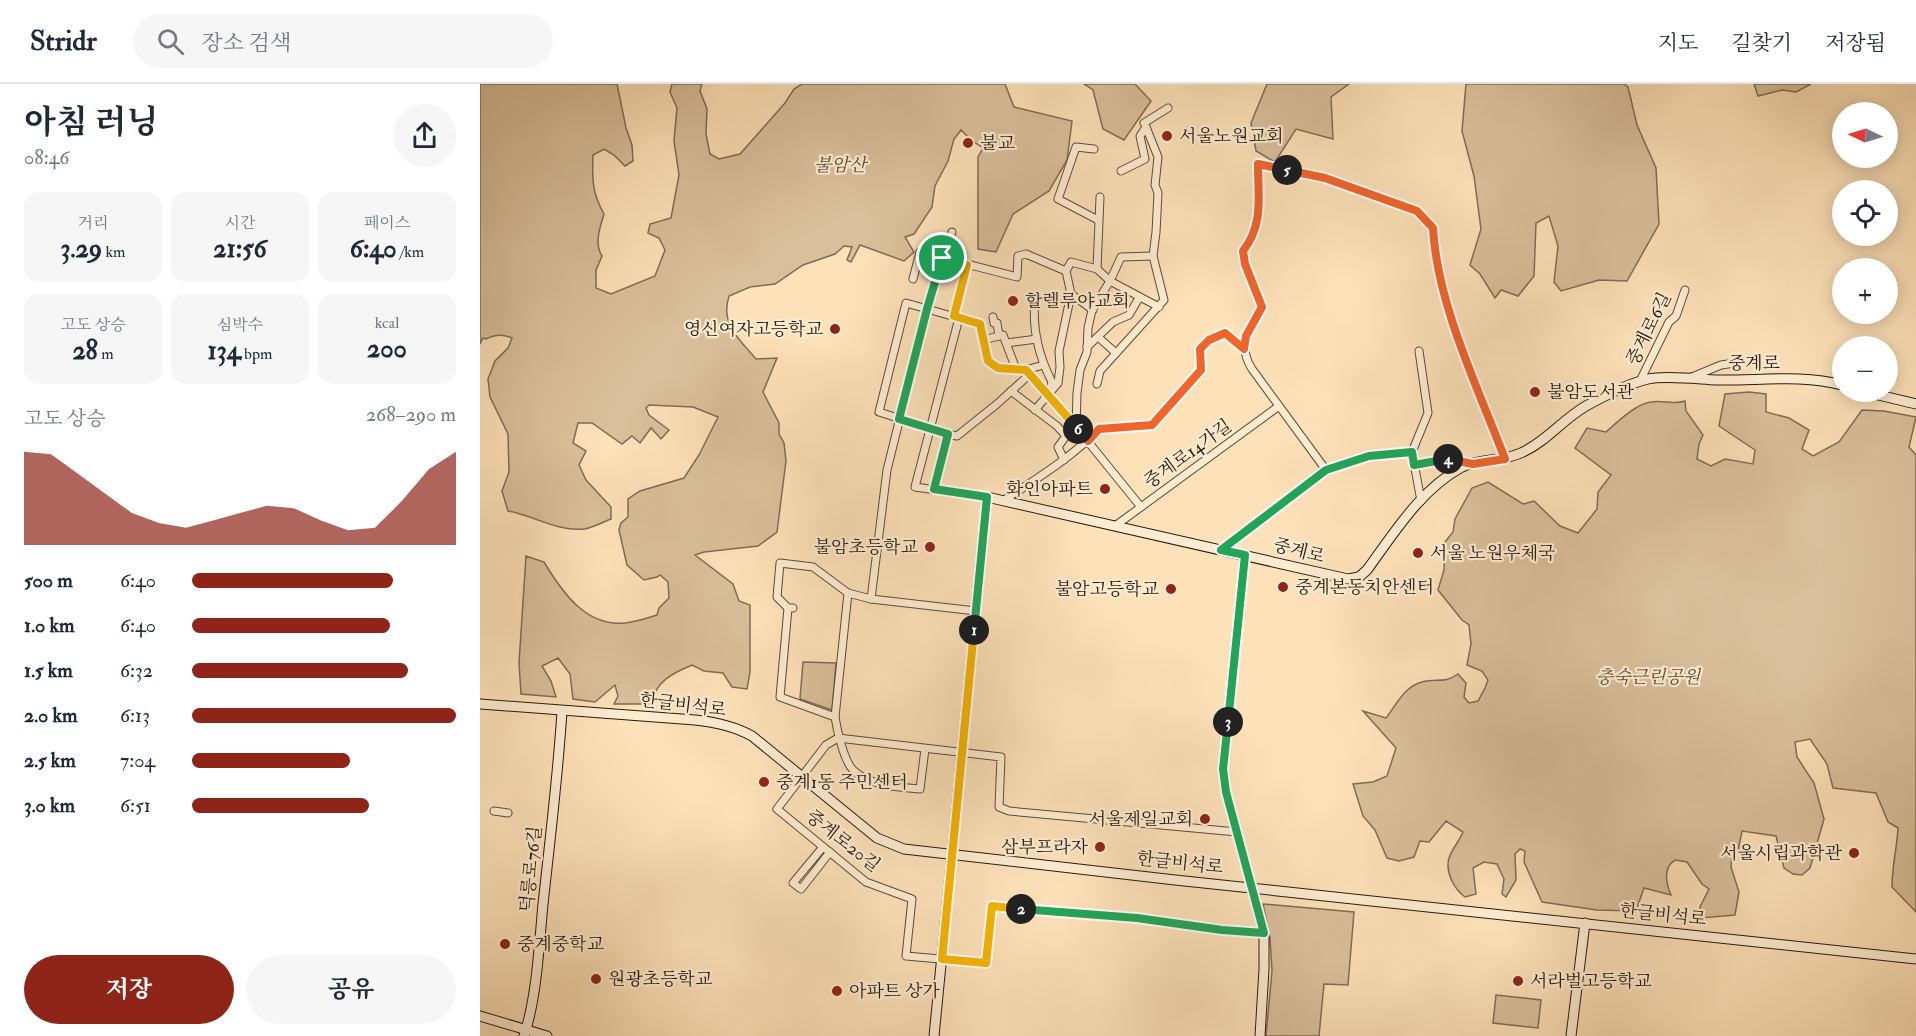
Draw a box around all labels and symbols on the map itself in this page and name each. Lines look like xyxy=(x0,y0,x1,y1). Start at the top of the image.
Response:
north arrow xyxy=(1832,102,1898,168)
place label: 서울노원교회 xyxy=(1179,125,1283,148)
marker: 서울노원교회 xyxy=(1160,129,1174,143)
place label: 불교 xyxy=(980,132,1015,155)
marker: 불교 xyxy=(961,136,975,150)
park label: 불암산 xyxy=(814,154,869,177)
pin: 5 xyxy=(1272,155,1302,185)
pin xyxy=(916,232,967,283)
street label: 중계로6길 xyxy=(1621,289,1677,369)
place label: 할렐루야교회 xyxy=(1025,290,1129,313)
marker: 할렐루야교회 xyxy=(1006,294,1020,308)
place label: 영신여자고등학교 xyxy=(684,318,824,341)
marker: 영신여자고등학교 xyxy=(828,322,842,336)
street label: 중계로 xyxy=(1728,352,1780,375)
place label: 불암도서관 xyxy=(1547,381,1635,404)
marker: 불암도서관 xyxy=(1528,385,1542,399)
pin: 6 xyxy=(1063,414,1093,444)
street label: 중계로14가길 xyxy=(1140,414,1236,494)
pin: 4 xyxy=(1433,444,1463,474)
place label: 화인아파트 xyxy=(1006,478,1094,501)
marker: 화인아파트 xyxy=(1098,482,1112,496)
street label: 중계로 xyxy=(1271,534,1327,568)
place label: 불암초등학교 xyxy=(814,536,919,559)
marker: 불암초등학교 xyxy=(923,540,937,554)
place label: 서울 노원우체국 xyxy=(1430,542,1556,565)
marker: 서울 노원우체국 xyxy=(1411,546,1425,560)
place label: 중계본동치안센터 xyxy=(1295,576,1434,599)
place label: 불암고등학교 xyxy=(1055,578,1160,601)
marker: 중계본동치안센터 xyxy=(1276,580,1290,594)
marker: 불암고등학교 xyxy=(1164,582,1178,596)
pin: 1 xyxy=(959,615,989,645)
park label: 충숙근린공원 xyxy=(1596,666,1702,689)
street label: 한글비석로 xyxy=(638,688,728,722)
pin: 3 xyxy=(1213,707,1243,737)
place label: 중계1동 주민센터 xyxy=(776,771,908,794)
marker: 중계1동 주민센터 xyxy=(757,775,771,789)
street label: 중계로20길 xyxy=(801,805,885,877)
place label: 서울제일교회 xyxy=(1089,808,1193,831)
marker: 서울제일교회 xyxy=(1198,812,1212,826)
street label: 덕릉로76길 xyxy=(515,825,547,913)
place label: 삼부프라자 xyxy=(1001,836,1089,859)
marker: 삼부프라자 xyxy=(1093,840,1107,854)
place label: 서울시립과학관 xyxy=(1720,842,1843,865)
marker: 서울시립과학관 xyxy=(1847,846,1861,860)
street label: 한글비석로 xyxy=(1136,847,1224,879)
pin: 2 xyxy=(1006,894,1036,924)
street label: 한글비석로 xyxy=(1619,899,1707,931)
place label: 중계중학교 xyxy=(517,933,605,956)
marker: 중계중학교 xyxy=(498,937,512,951)
place label: 원광초등학교 xyxy=(608,968,713,991)
place label: 서라벌고등학교 xyxy=(1530,970,1652,993)
marker: 원광초등학교 xyxy=(589,972,603,986)
marker: 서라벌고등학교 xyxy=(1511,974,1525,988)
place label: 아파트 상가 xyxy=(849,980,940,1003)
marker: 아파트 상가 xyxy=(830,984,844,998)

